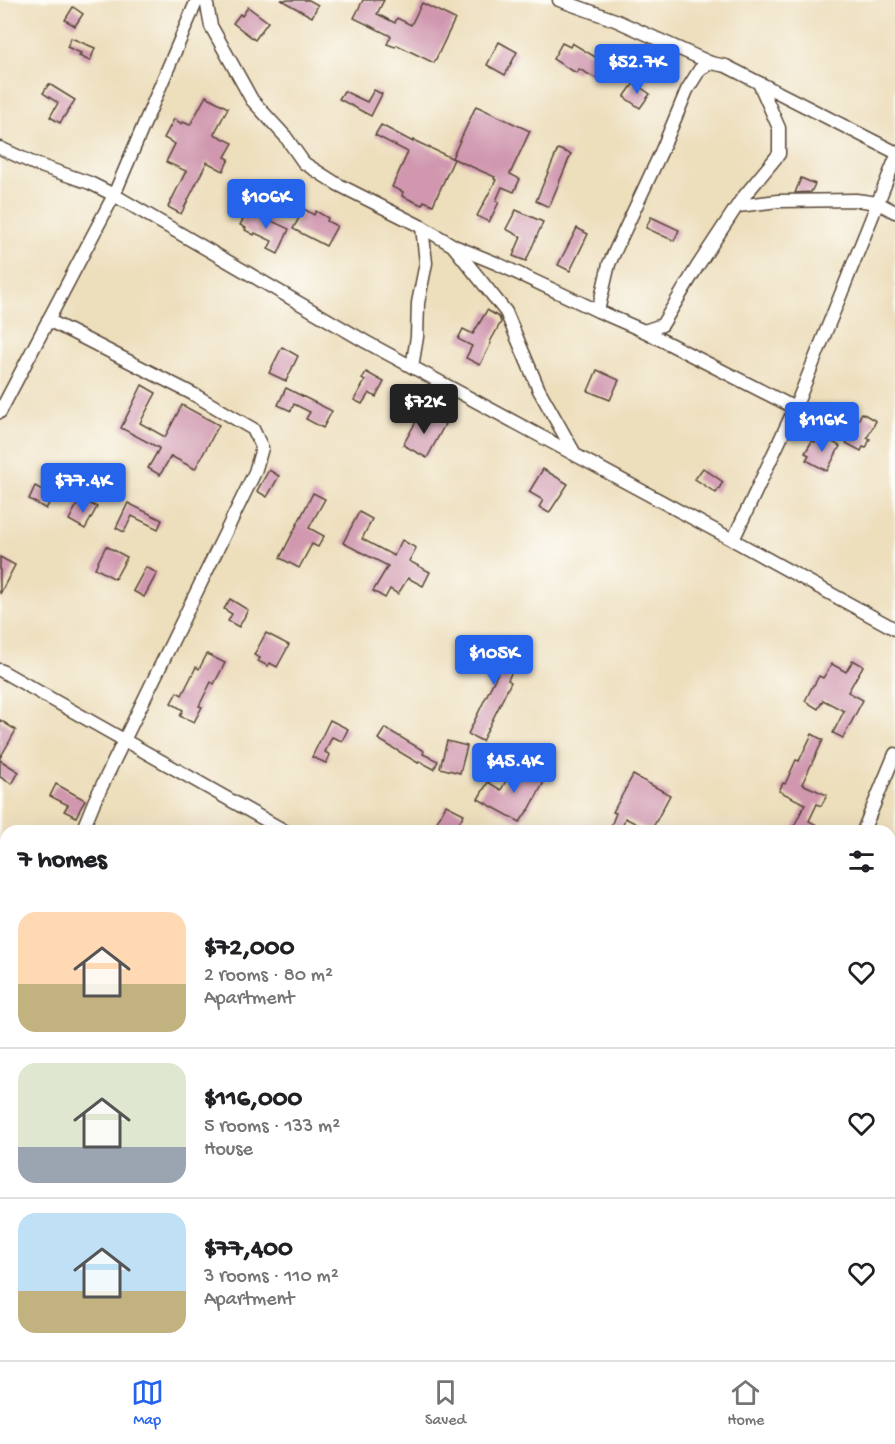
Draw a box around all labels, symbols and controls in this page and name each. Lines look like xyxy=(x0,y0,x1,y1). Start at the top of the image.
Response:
pin: $52.7K xyxy=(588,44,686,95)
text: $52.7K xyxy=(608,52,666,75)
pin: $106K xyxy=(224,179,308,230)
text: $106K xyxy=(241,187,291,210)
pin: $72K xyxy=(388,384,460,435)
text: $72K xyxy=(404,392,444,415)
pin: $116K xyxy=(780,402,864,453)
text: $116K xyxy=(799,410,845,433)
pin: $77.4K xyxy=(34,463,132,514)
text: $77.4K xyxy=(55,471,111,494)
pin: $105K xyxy=(452,635,536,686)
text: $105K xyxy=(469,643,519,666)
pin: $45.4K xyxy=(465,743,563,794)
text: $45.4K xyxy=(486,751,542,774)
icon: filters xyxy=(845,845,878,878)
text: 7 homes xyxy=(18,846,107,877)
text: $72,000 xyxy=(204,934,294,965)
icon: home xyxy=(66,936,138,1008)
icon: heart xyxy=(845,956,878,989)
text: 2 rooms · 80 m² xyxy=(204,965,333,988)
text: Apartment xyxy=(204,988,294,1011)
text: $116,000 xyxy=(204,1085,302,1116)
icon: home xyxy=(66,1087,138,1159)
icon: heart xyxy=(845,1107,878,1140)
text: 5 rooms · 133 m² xyxy=(204,1116,340,1139)
text: House xyxy=(204,1139,253,1162)
text: $77,400 xyxy=(204,1235,293,1266)
icon: home xyxy=(66,1237,138,1309)
icon: heart xyxy=(845,1257,878,1290)
text: 3 rooms · 110 m² xyxy=(204,1266,339,1289)
text: Apartment xyxy=(204,1289,294,1312)
tab: Map xyxy=(131,1376,164,1431)
tab: Saved xyxy=(425,1376,466,1431)
tab: Home xyxy=(727,1376,764,1431)

